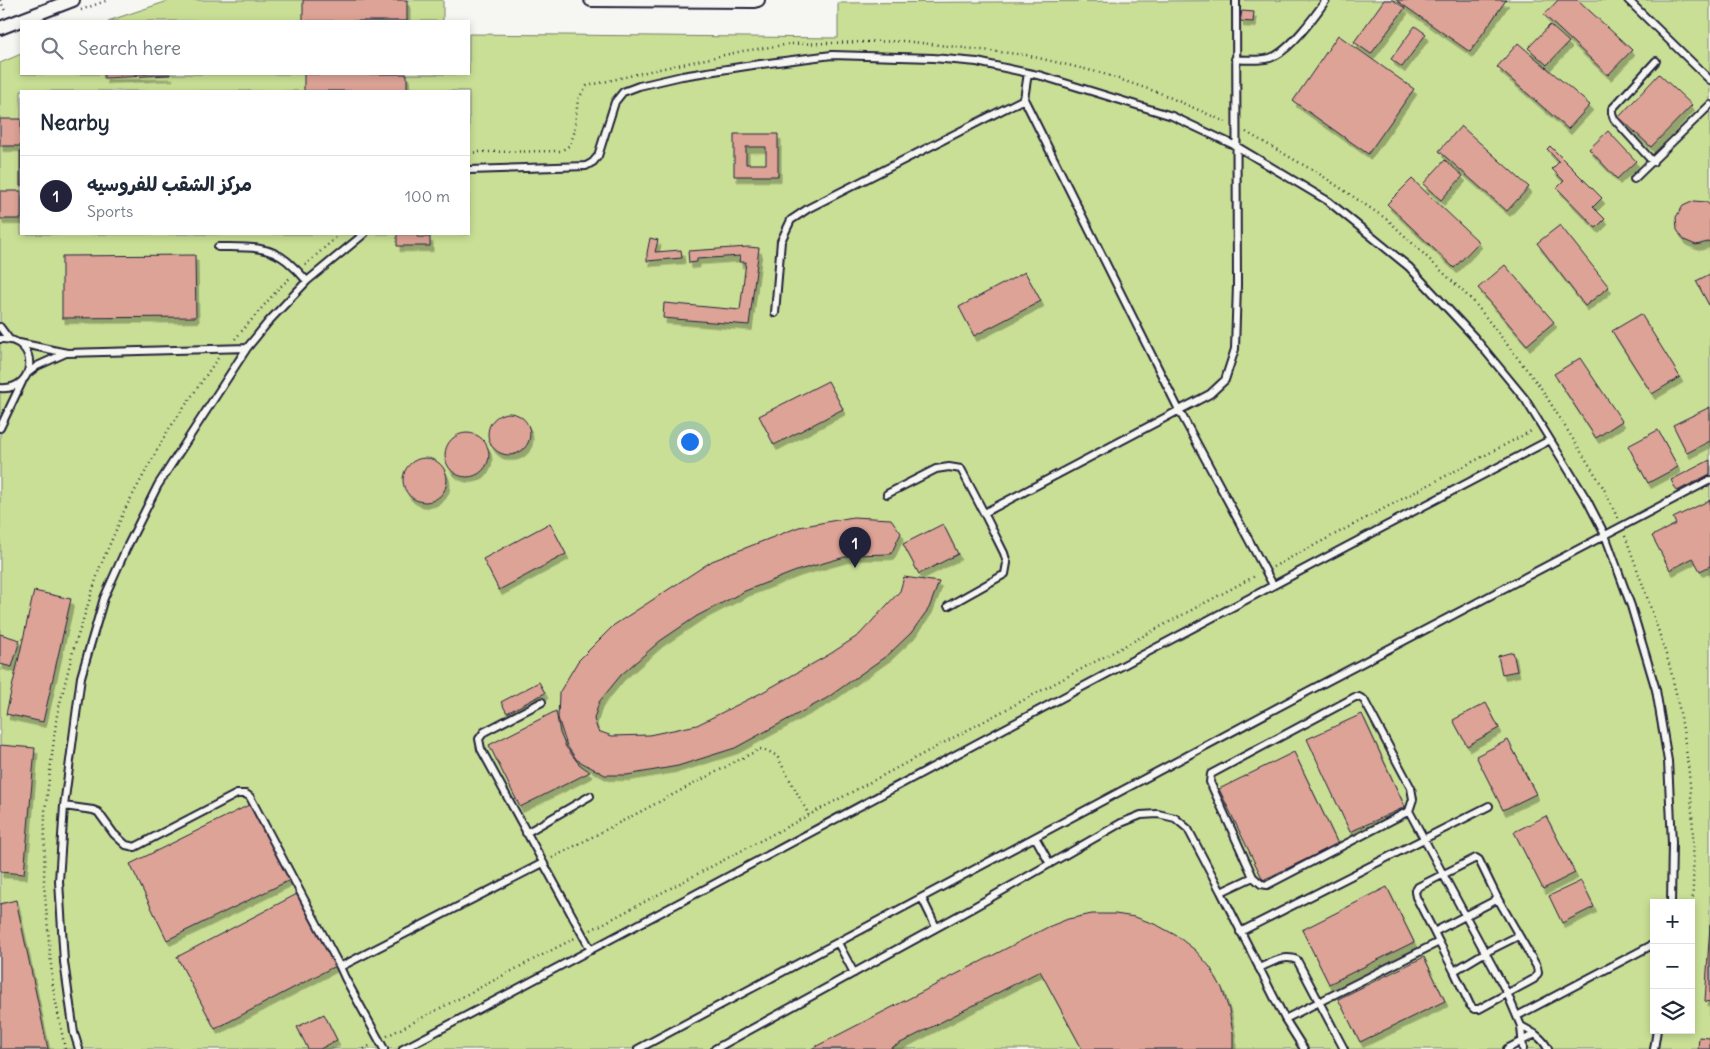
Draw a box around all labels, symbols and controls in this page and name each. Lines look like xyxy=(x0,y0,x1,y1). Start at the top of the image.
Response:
search box xyxy=(20,20,470,75)
icon: search xyxy=(38,34,66,62)
text: Search here xyxy=(78,36,181,60)
text: Nearby xyxy=(40,109,110,136)
text: مركز الشقب للفروسيه xyxy=(87,172,252,196)
text: 1 xyxy=(53,186,59,206)
text: 100 m xyxy=(405,186,450,206)
text: Sports xyxy=(87,201,133,221)
your location xyxy=(677,429,703,455)
pin: 1 xyxy=(839,527,871,568)
map controls xyxy=(1650,899,1695,1034)
button: + xyxy=(1650,899,1695,944)
button: − xyxy=(1650,944,1695,989)
button: layers xyxy=(1650,989,1695,1034)

